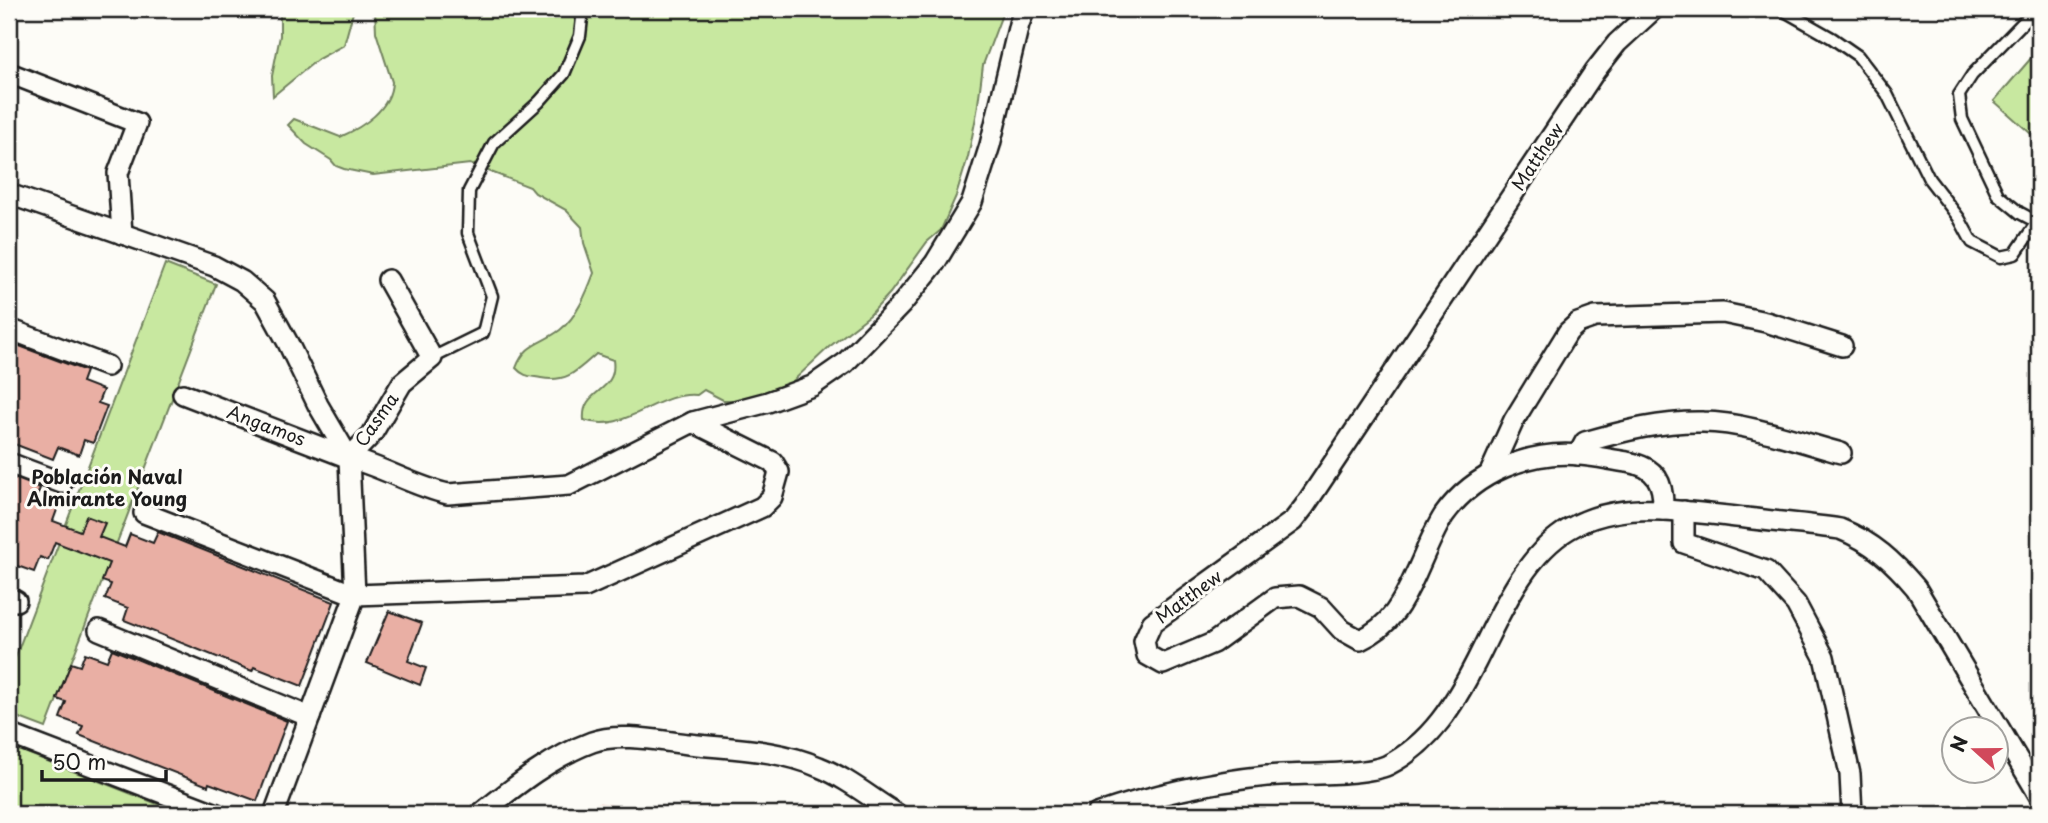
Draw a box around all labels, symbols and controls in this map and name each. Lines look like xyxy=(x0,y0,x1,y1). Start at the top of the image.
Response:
street label: Matthew xyxy=(1504,117,1570,195)
street label: Casma xyxy=(347,386,405,452)
street label: Angamos xyxy=(224,397,310,452)
district label: Población Naval Almirante Young xyxy=(27,462,187,512)
street label: Matthew xyxy=(1149,562,1227,629)
north arrow xyxy=(1940,714,2010,784)
text: N xyxy=(1942,732,1974,756)
scale bar xyxy=(42,739,166,783)
text: 50 m xyxy=(52,745,106,777)

